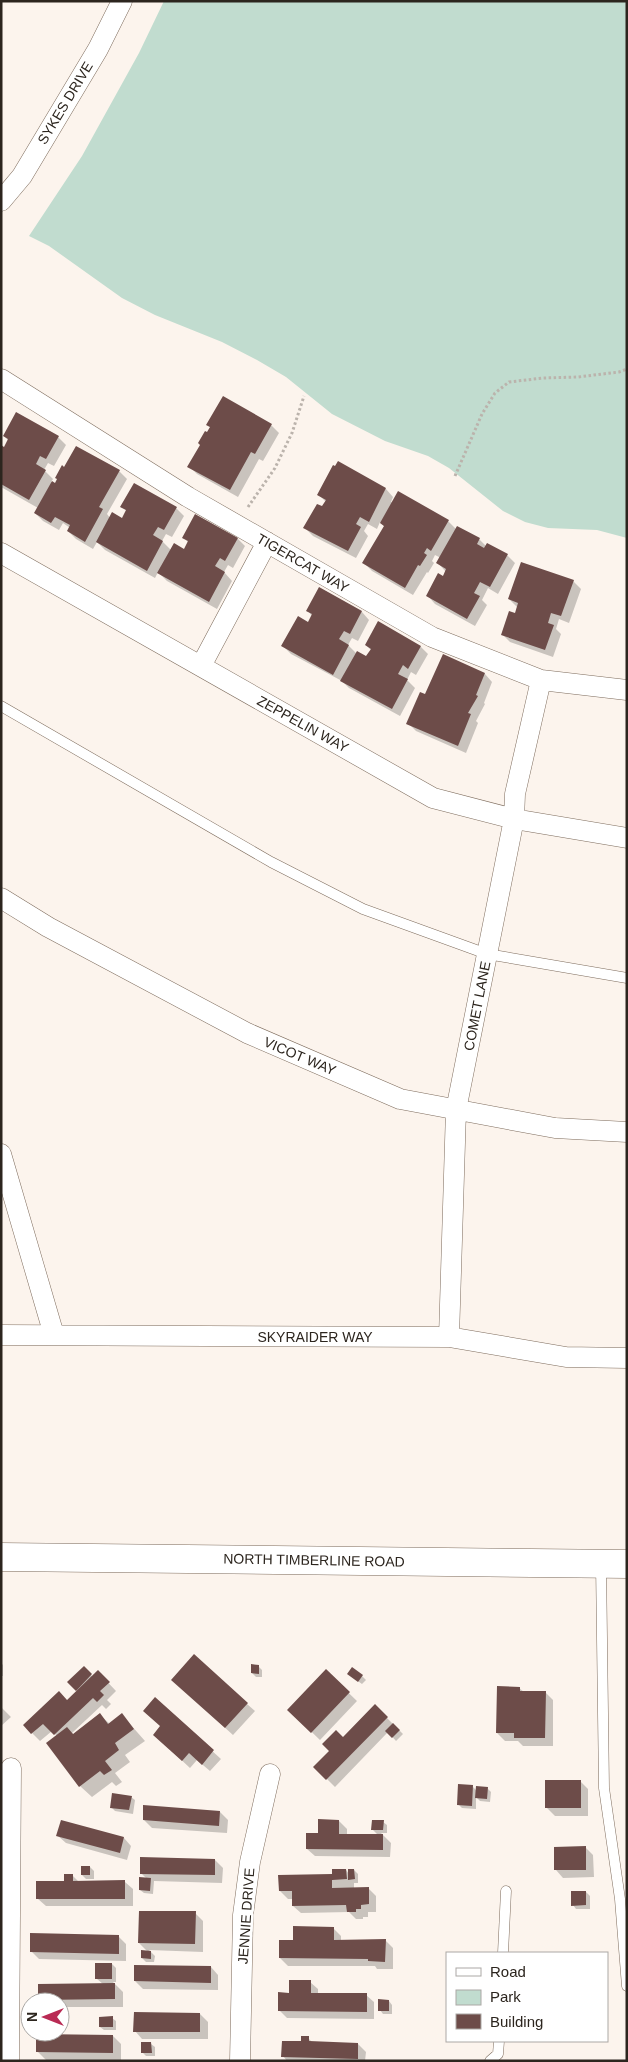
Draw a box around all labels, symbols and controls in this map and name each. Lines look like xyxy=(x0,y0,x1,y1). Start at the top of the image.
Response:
street label: SYKES DRIVE xyxy=(34,59,96,147)
street label: TIGERCAT WAY xyxy=(254,530,352,596)
street label: ZEPPELIN WAY xyxy=(255,692,352,756)
street label: COMET LANE xyxy=(460,960,494,1052)
street label: VICOT WAY xyxy=(262,1034,339,1079)
street label: SKYRAIDER WAY xyxy=(257,1329,373,1345)
street label: NORTH TIMBERLINE ROAD xyxy=(223,1550,405,1570)
street label: JENNIE DRIVE xyxy=(235,1867,257,1965)
legend xyxy=(446,1952,608,2042)
text: Road xyxy=(490,1963,526,1980)
text: Park xyxy=(490,1988,521,2005)
north arrow xyxy=(20,1992,70,2042)
text: N xyxy=(24,2012,40,2022)
text: Building xyxy=(490,2013,543,2030)

